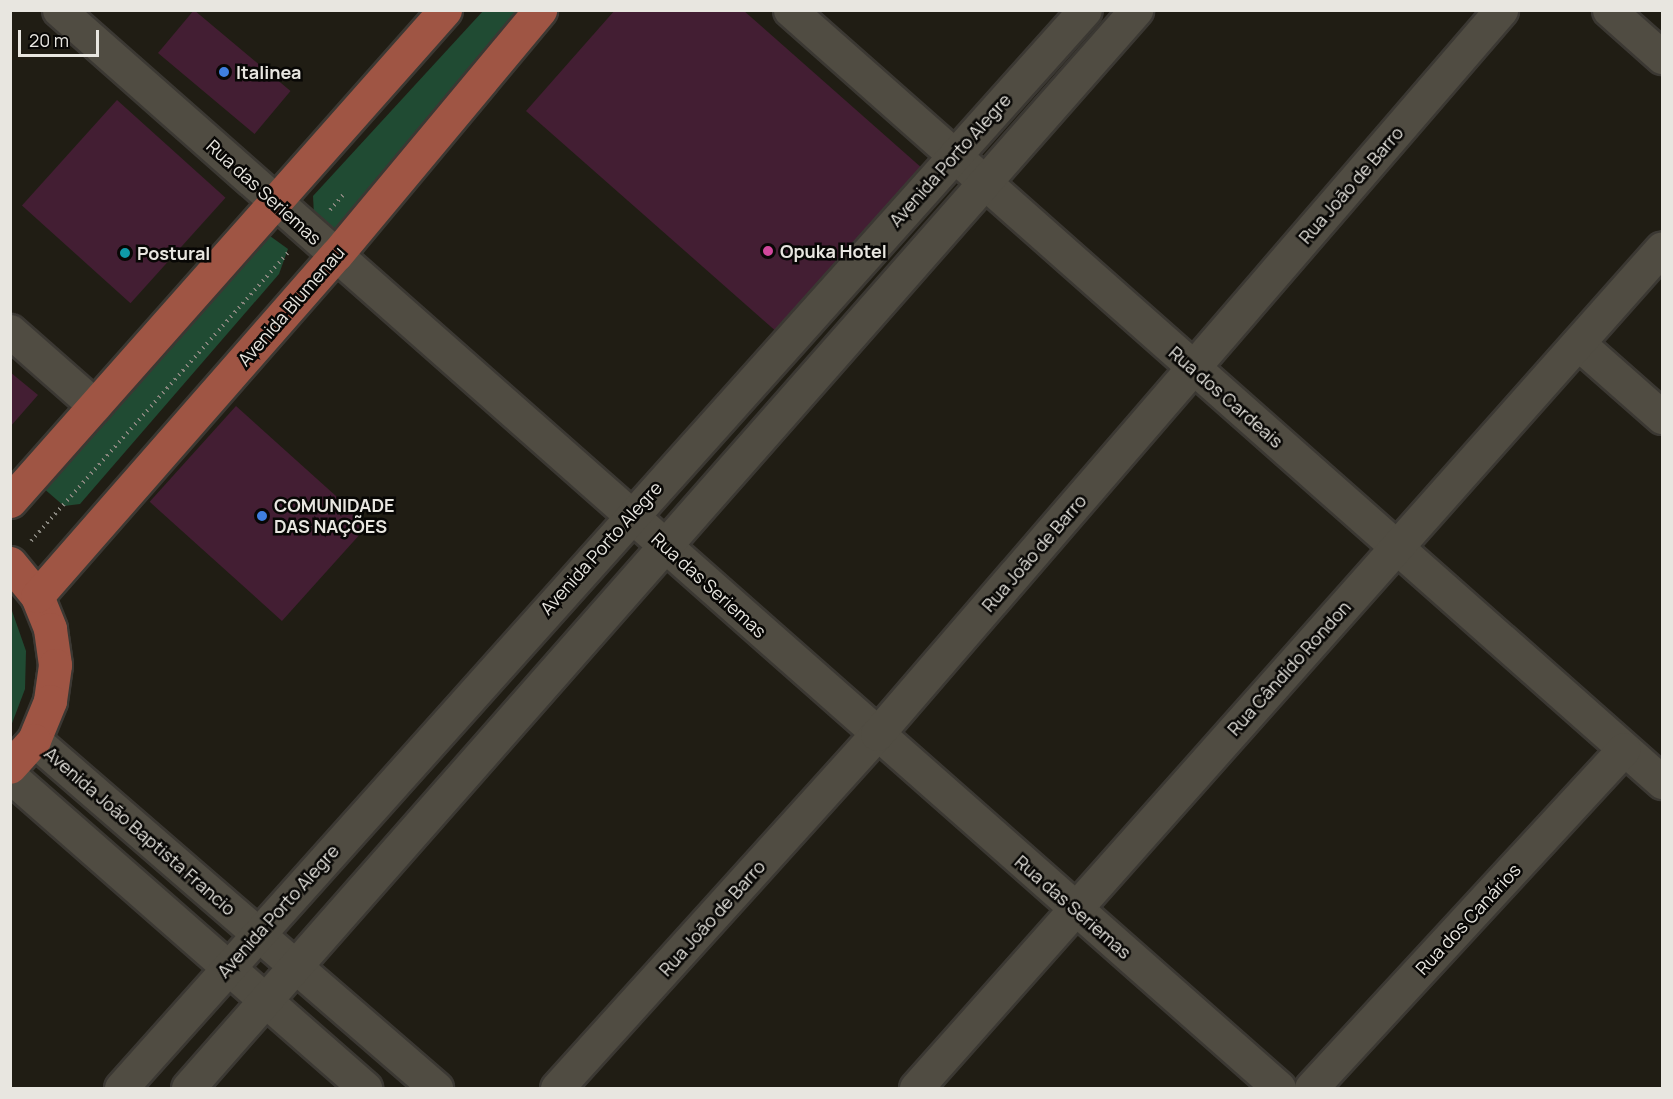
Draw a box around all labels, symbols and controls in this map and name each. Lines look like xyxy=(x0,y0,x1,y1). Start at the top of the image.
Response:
scale bar xyxy=(21,18,102,56)
text: 20 m xyxy=(29,28,69,52)
place label: Italinea xyxy=(236,61,301,83)
marker: Italinea xyxy=(217,65,231,79)
street label: Avenida Porto Alegre xyxy=(885,89,1015,231)
street label: Rua João de Barro xyxy=(1294,122,1408,248)
street label: Rua das Seriemas xyxy=(202,135,326,249)
place label: Opuka Hotel xyxy=(780,240,887,262)
place label: Postural xyxy=(137,242,210,264)
street label: Avenida Blumenau xyxy=(233,242,349,370)
marker: Opuka Hotel xyxy=(761,244,775,258)
marker: Postural xyxy=(118,246,132,260)
street label: Rua dos Cardeais xyxy=(1165,342,1287,452)
street label: Avenida Porto Alegre xyxy=(536,477,666,619)
street label: Rua João de Barro xyxy=(977,490,1091,616)
place label: COMUNIDADE DAS NAÇÕES xyxy=(274,495,395,538)
marker: COMUNIDADE DAS NAÇÕES xyxy=(255,509,269,523)
street label: Rua das Seriemas xyxy=(647,528,771,642)
street label: Rua Cândido Rondon xyxy=(1223,596,1355,740)
street label: Avenida João Baptista Francio xyxy=(40,742,240,920)
street label: Avenida Porto Alegre xyxy=(213,840,343,982)
street label: Rua das Seriemas xyxy=(1011,851,1135,963)
street label: Rua João de Barro xyxy=(654,856,770,980)
street label: Rua dos Canários xyxy=(1411,859,1525,979)

